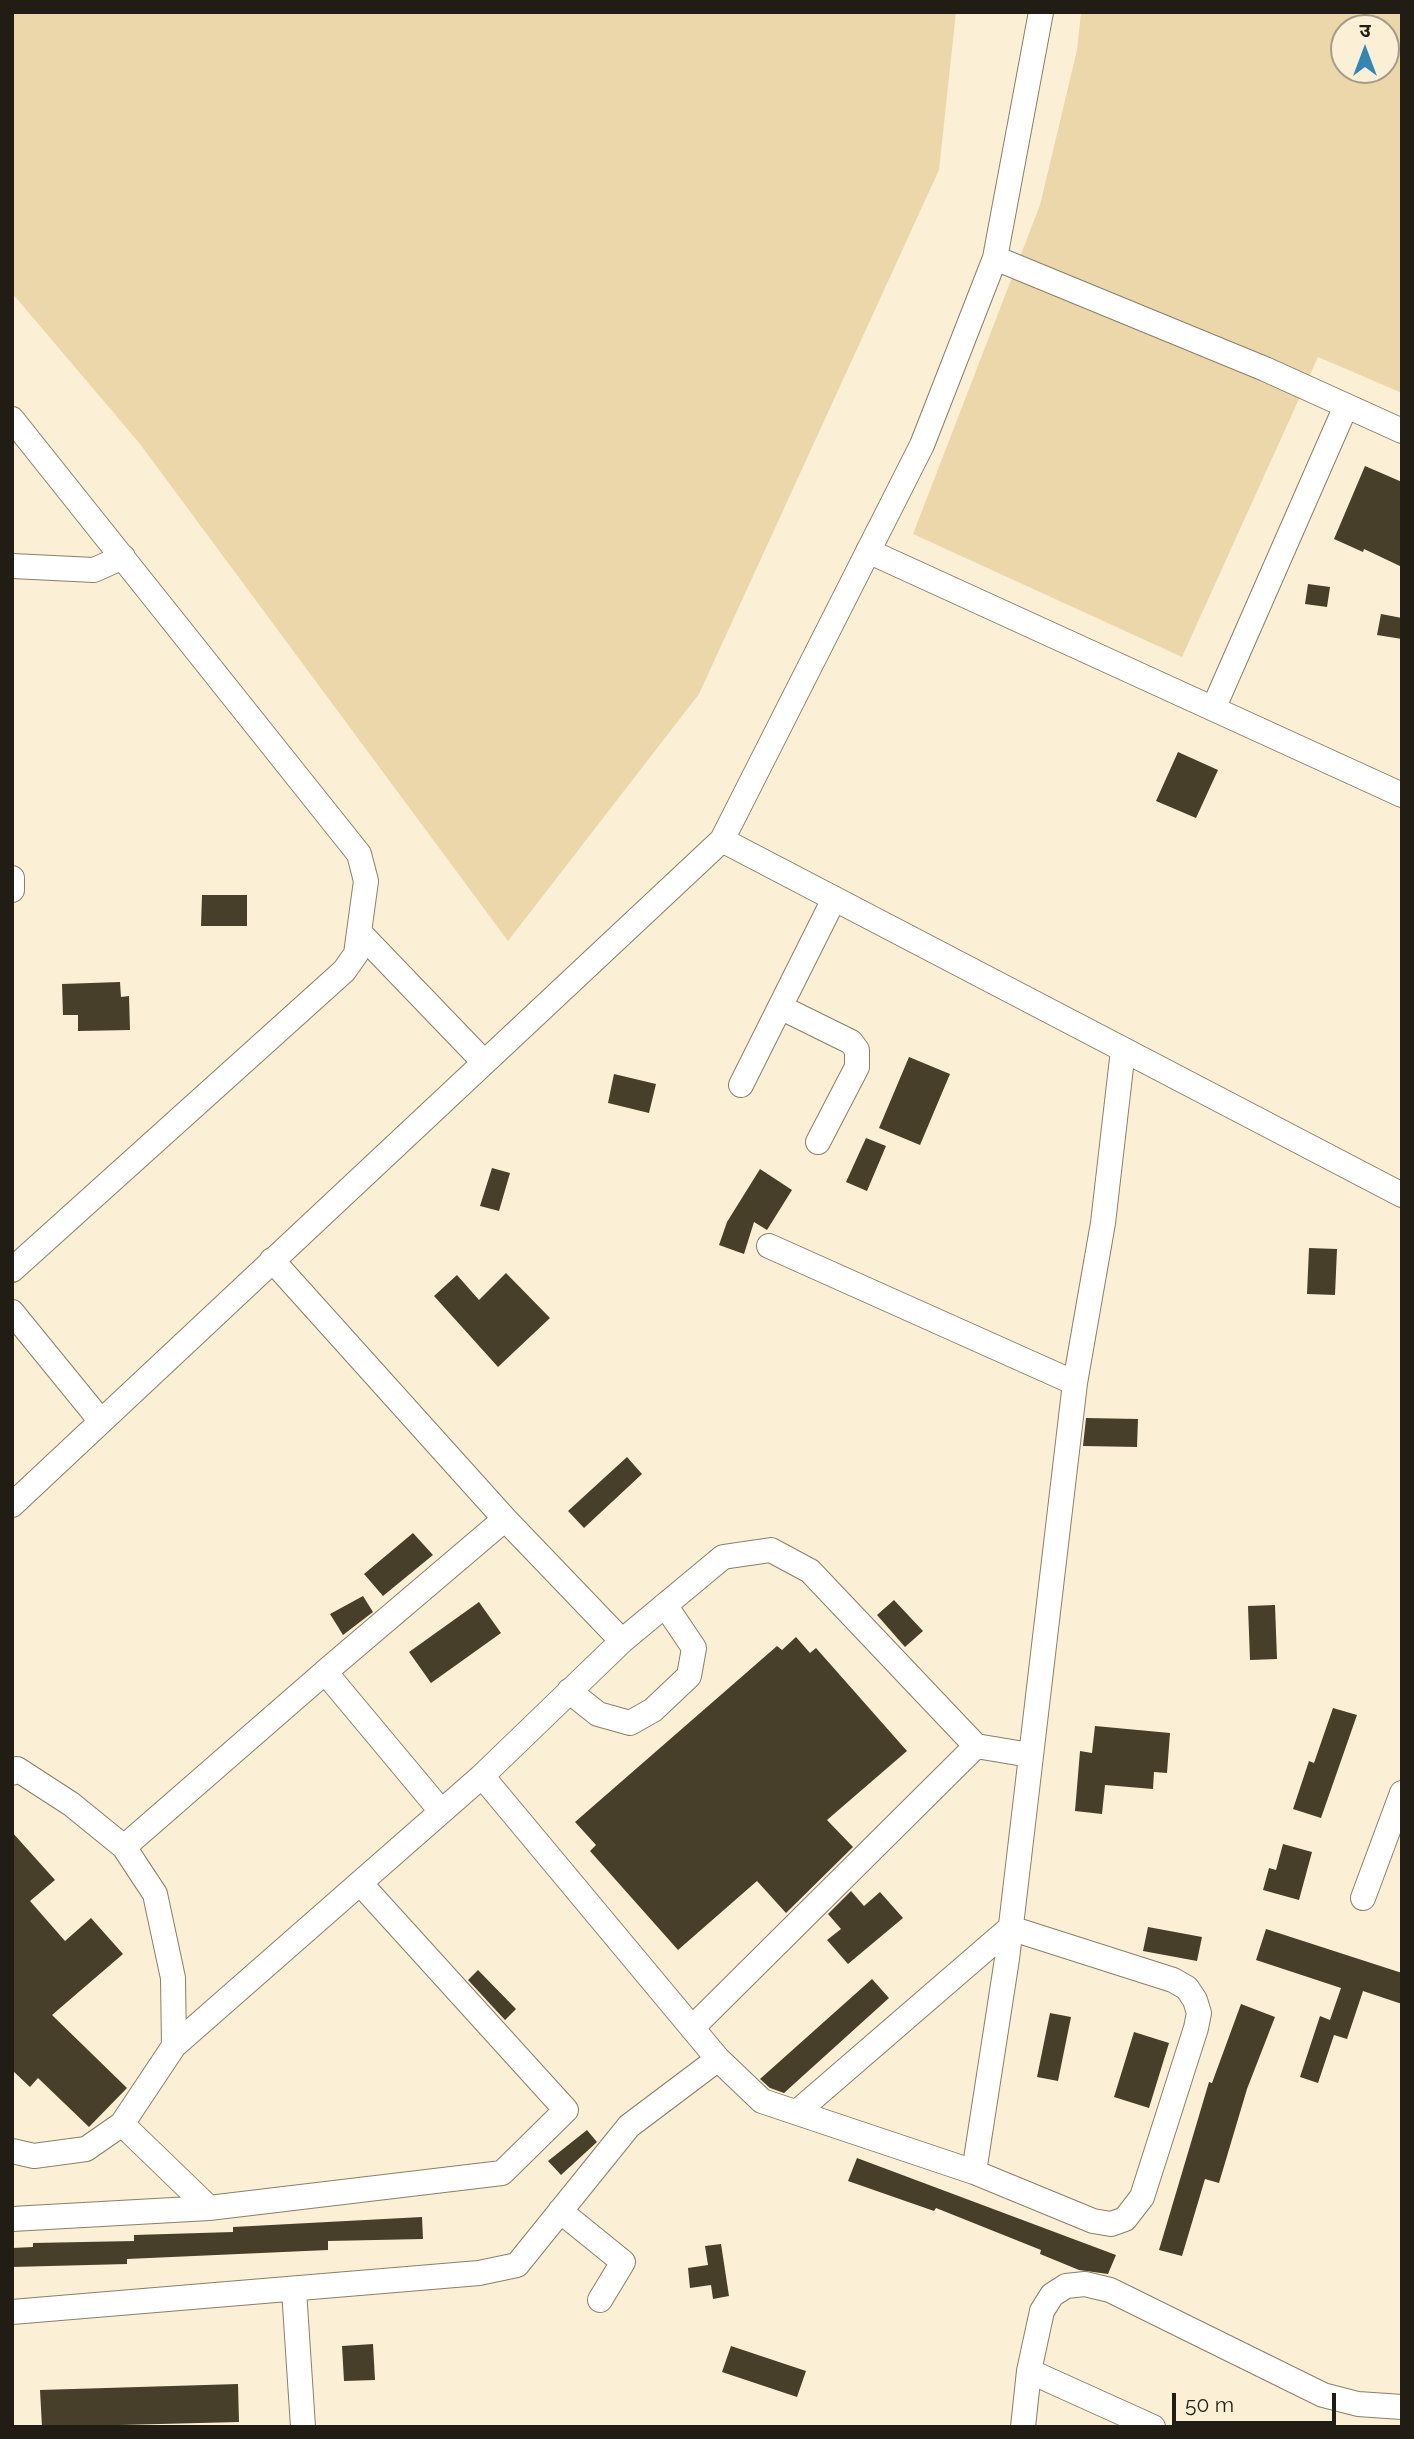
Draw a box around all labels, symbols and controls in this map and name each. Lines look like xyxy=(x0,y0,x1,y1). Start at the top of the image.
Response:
north arrow xyxy=(1330,14,1400,84)
text: उ xyxy=(1359,19,1371,41)
scale bar xyxy=(1176,2380,1340,2424)
text: 50 m xyxy=(1185,2392,1234,2417)

